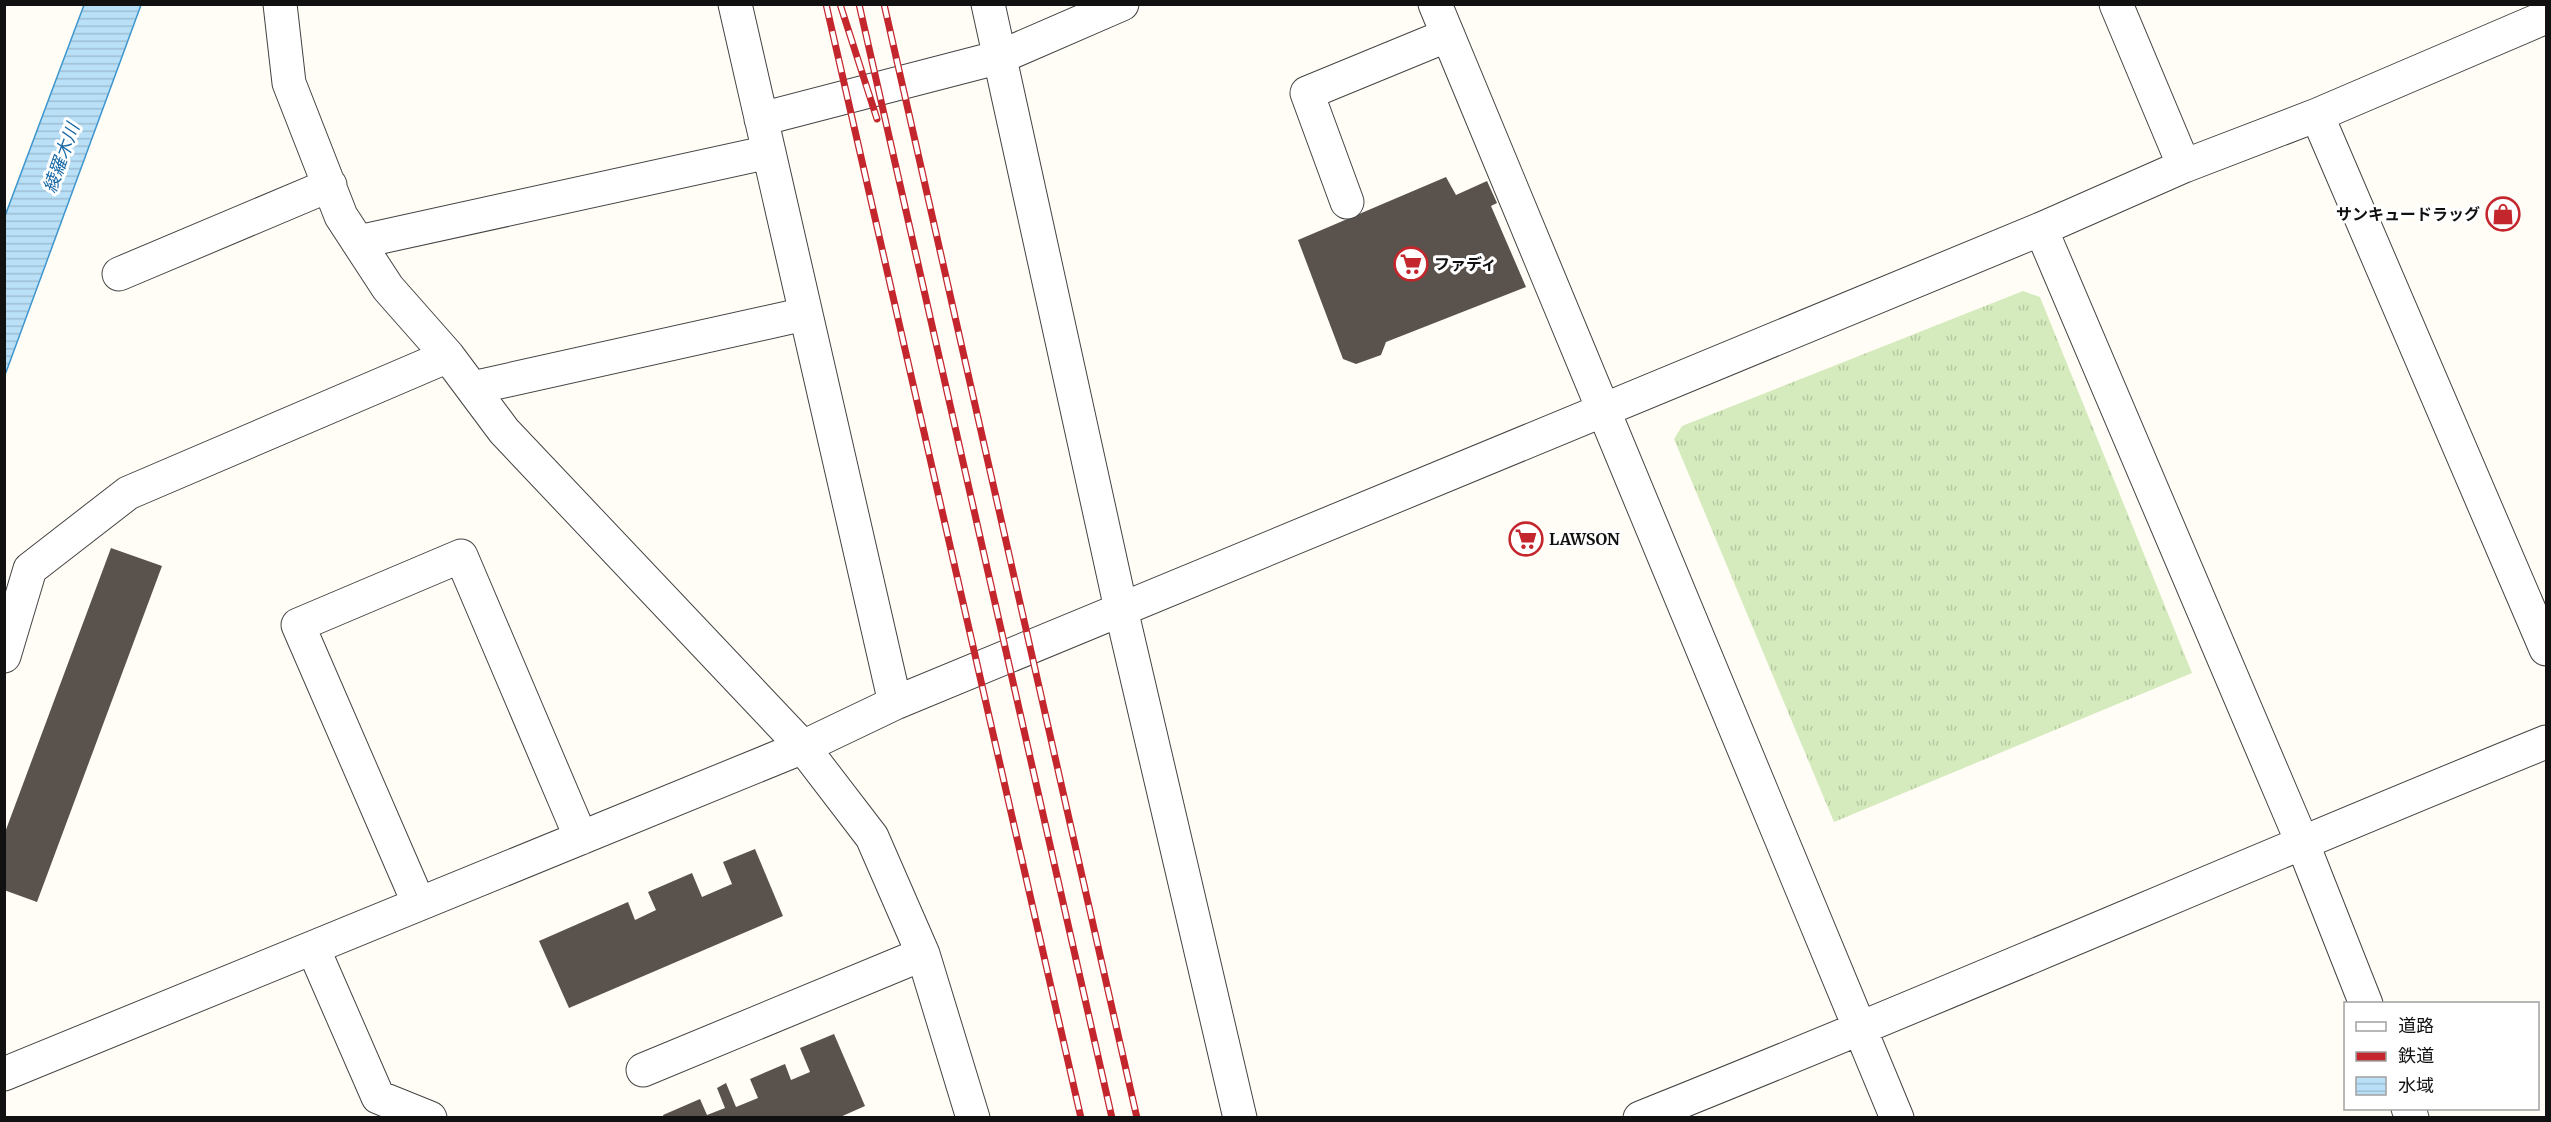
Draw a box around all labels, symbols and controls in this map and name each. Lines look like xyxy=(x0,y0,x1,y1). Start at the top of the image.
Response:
water label: 綾羅木川 xyxy=(38,118,85,196)
shop icon: サンキュードラッグ xyxy=(2485,196,2521,232)
place label: サンキュードラッグ xyxy=(2336,204,2480,224)
supermarket icon: ファディ xyxy=(1393,246,1429,282)
place label: ファディ xyxy=(1434,254,1497,274)
supermarket icon: LAWSON xyxy=(1508,521,1544,557)
place label: LAWSON xyxy=(1549,529,1620,549)
legend xyxy=(2344,1002,2539,1110)
text: 道路 xyxy=(2398,1014,2434,1037)
text: 鉄道 xyxy=(2398,1044,2434,1067)
text: 水域 xyxy=(2398,1074,2434,1097)

